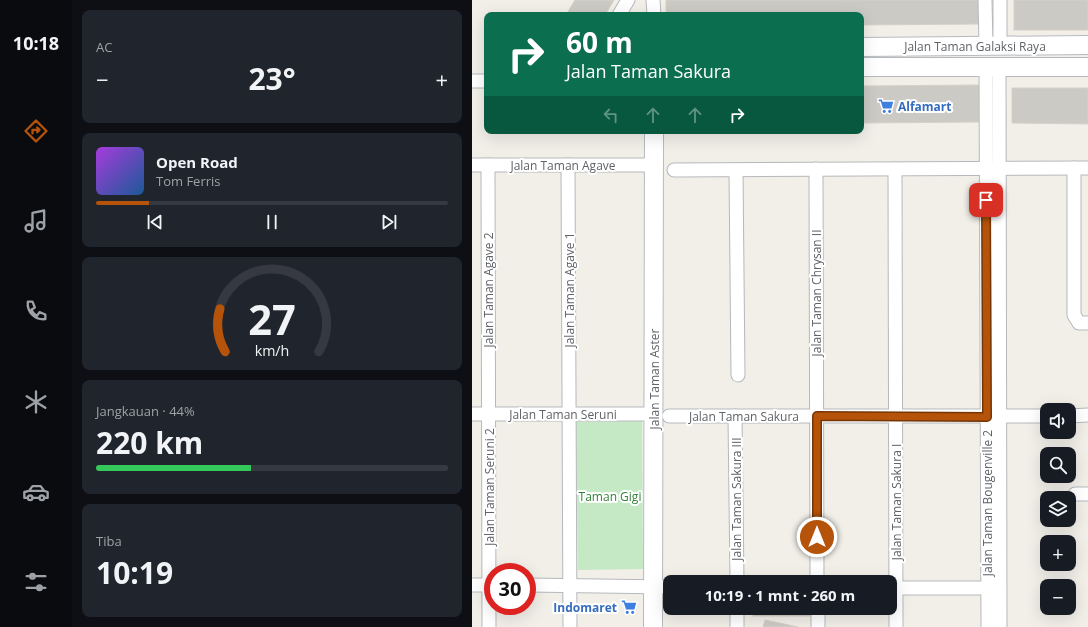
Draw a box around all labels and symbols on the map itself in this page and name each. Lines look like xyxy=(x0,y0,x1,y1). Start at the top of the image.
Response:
street label: Jalan Taman Galaksi Raya xyxy=(903,38,1046,55)
supermarket icon: Alfamart xyxy=(877,97,895,115)
place label: Alfamart xyxy=(898,98,952,115)
street label: Jalan Taman Agave xyxy=(509,157,616,174)
pin xyxy=(969,183,1003,217)
street label: Jalan Taman Chrysan II xyxy=(808,230,825,358)
street label: Jalan Taman Agave 2 xyxy=(480,232,497,349)
street label: Jalan Taman Agave 1 xyxy=(561,232,578,349)
street label: Jalan Taman Aster xyxy=(646,328,663,430)
street label: Jalan Taman Seruni xyxy=(508,406,617,423)
street label: Jalan Taman Sakura xyxy=(688,408,799,425)
street label: Jalan Taman Seruni 2 xyxy=(481,428,498,547)
street label: Jalan Taman Bougenville 2 xyxy=(979,430,996,577)
street label: Jalan Taman Sakura III xyxy=(728,437,745,562)
street label: Jalan Taman Sakura I xyxy=(888,444,905,561)
park label: Taman Gigi xyxy=(579,488,641,505)
position arrow xyxy=(796,516,838,558)
speed limit sign: 30 xyxy=(484,563,536,615)
supermarket icon: Indomaret xyxy=(620,598,638,616)
place label: Indomaret xyxy=(553,599,617,616)

